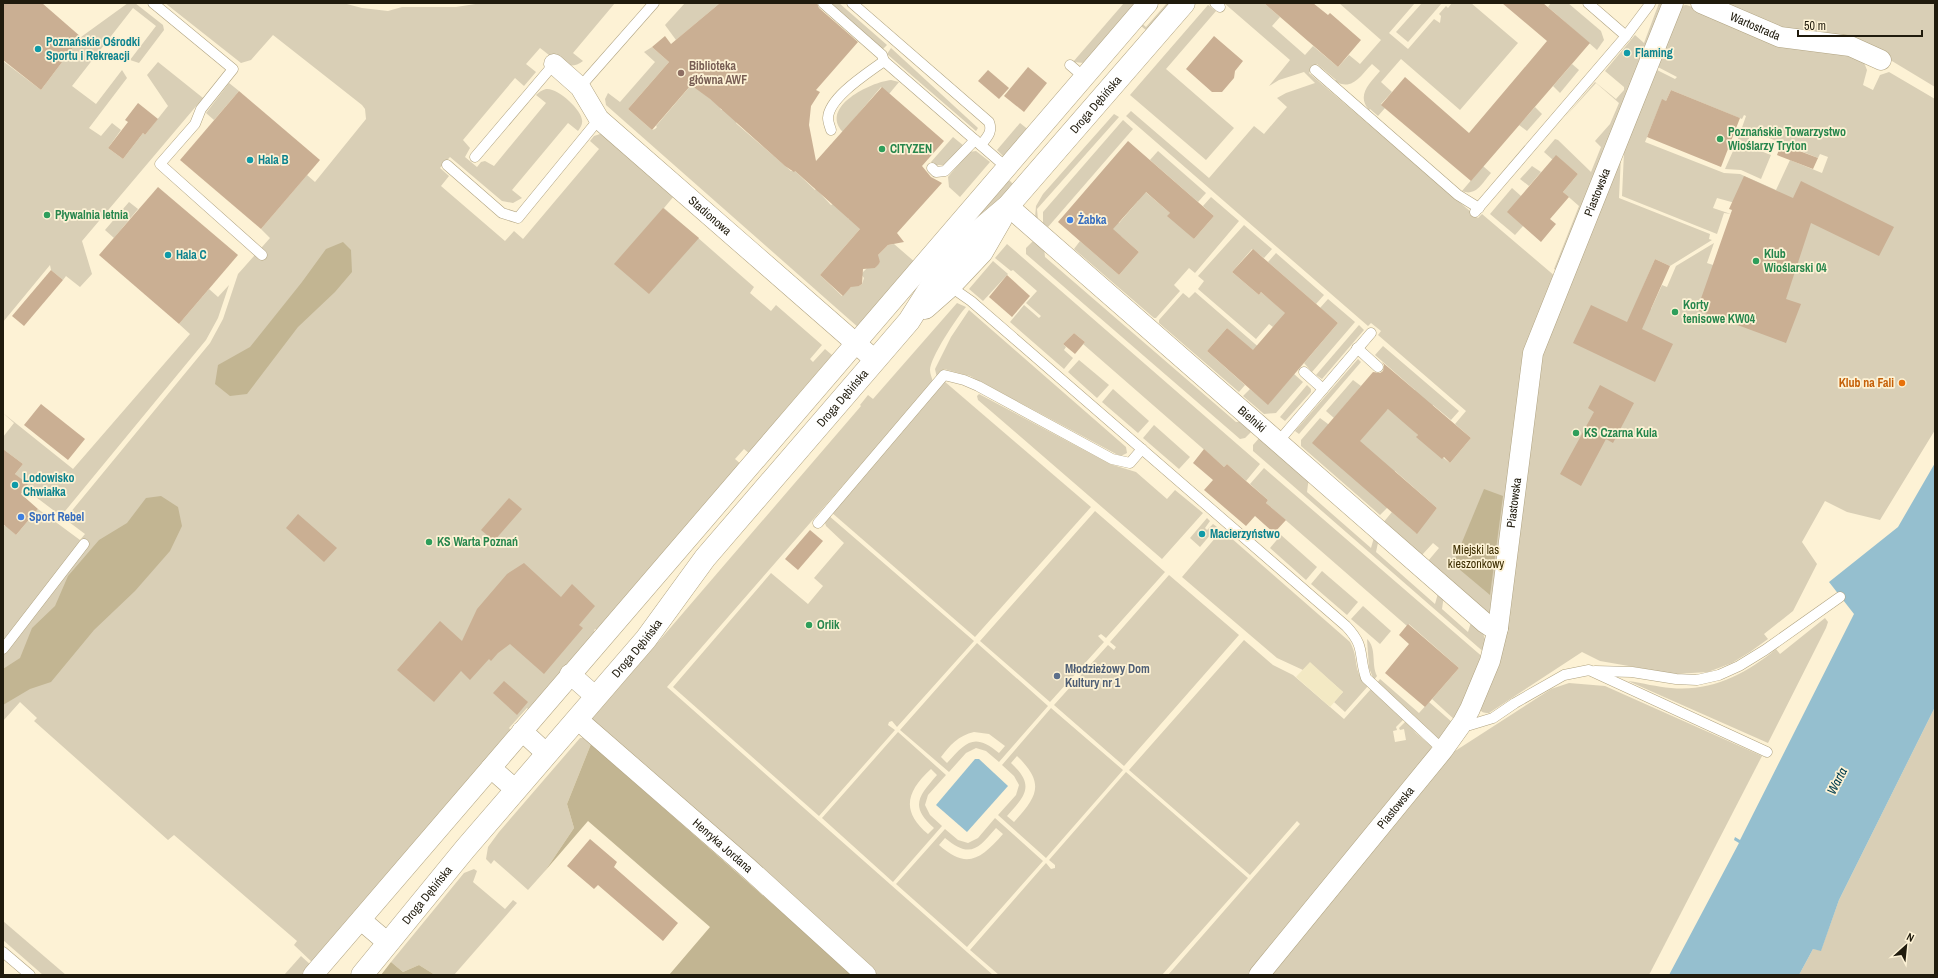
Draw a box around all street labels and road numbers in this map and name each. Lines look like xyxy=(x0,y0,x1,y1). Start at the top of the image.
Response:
street label: Wartostrada xyxy=(1728,8,1783,44)
street label: Droga Dębińska xyxy=(1066,72,1126,137)
street label: Piastowska xyxy=(1580,166,1614,219)
street label: Stadionowa xyxy=(685,193,735,239)
street label: Droga Dębińska xyxy=(813,366,872,430)
street label: Bielniki xyxy=(1234,402,1270,436)
street label: Piastowska xyxy=(1503,476,1525,529)
street label: Droga Dębińska xyxy=(608,616,666,681)
street label: Piastowska xyxy=(1374,783,1418,832)
street label: Henryka Jordana xyxy=(689,815,757,877)
street label: Droga Dębińska xyxy=(398,862,456,928)

